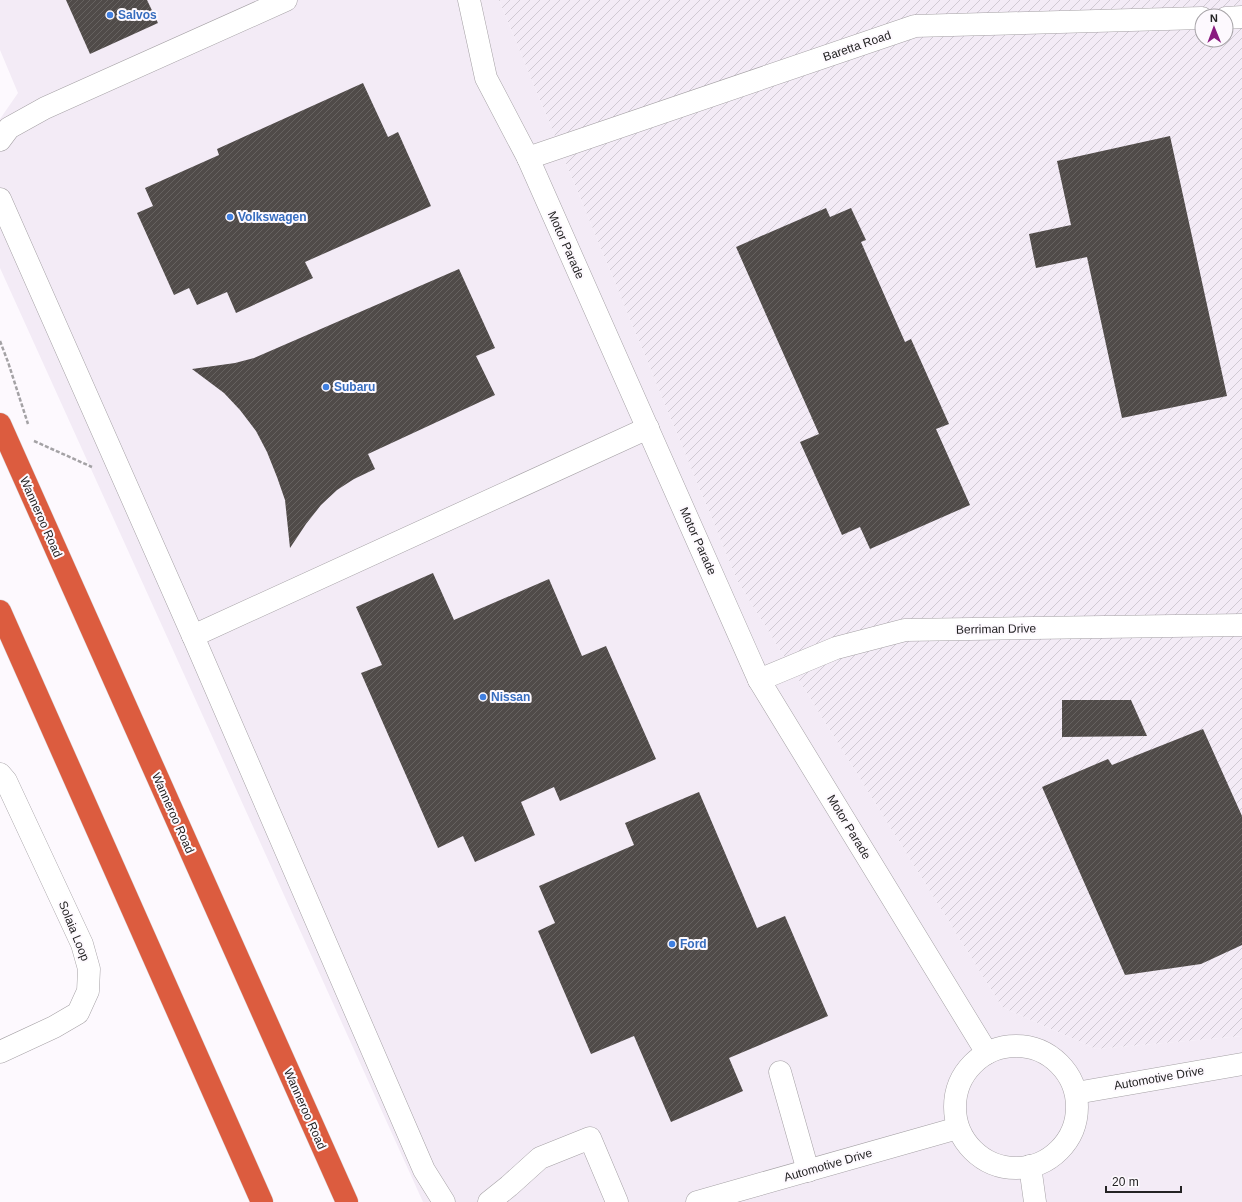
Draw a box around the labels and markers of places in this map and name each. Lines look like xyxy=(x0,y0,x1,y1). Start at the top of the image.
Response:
place label: Salvos xyxy=(118,8,157,22)
marker: Salvos xyxy=(105,10,115,20)
place label: Volkswagen xyxy=(238,210,306,224)
marker: Volkswagen xyxy=(225,212,235,222)
place label: Subaru xyxy=(334,380,375,394)
marker: Subaru xyxy=(321,382,331,392)
place label: Nissan xyxy=(491,690,530,704)
marker: Nissan xyxy=(478,692,488,702)
place label: Ford xyxy=(680,937,707,951)
marker: Ford xyxy=(667,939,677,949)

